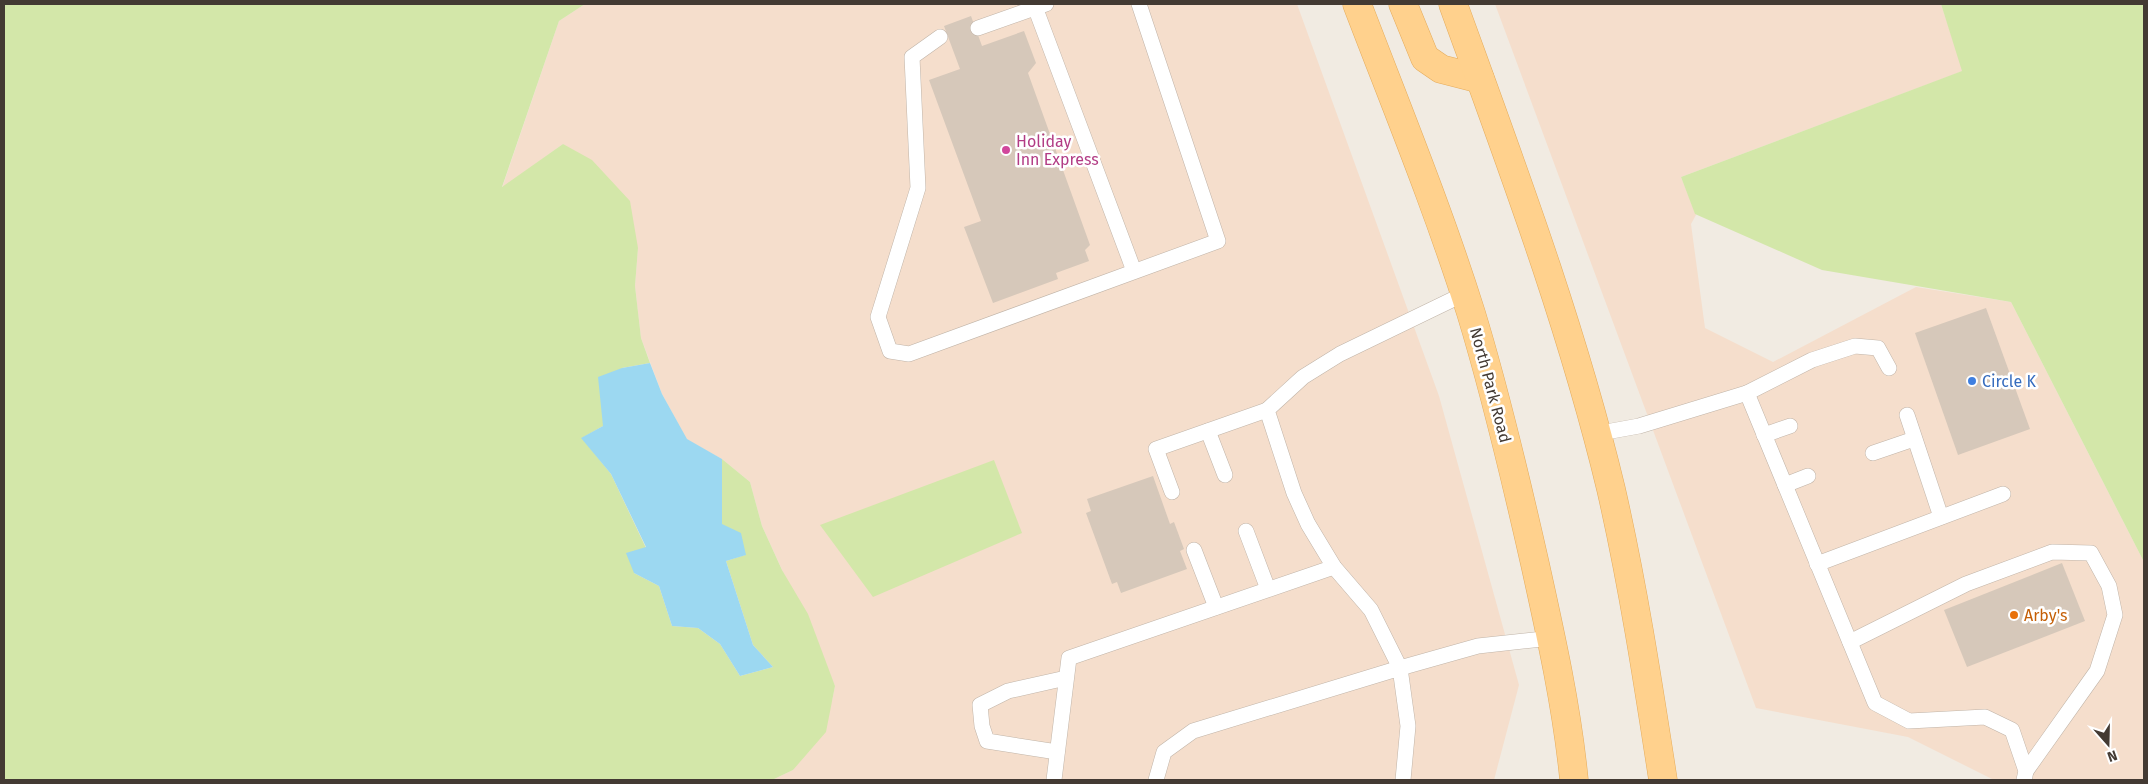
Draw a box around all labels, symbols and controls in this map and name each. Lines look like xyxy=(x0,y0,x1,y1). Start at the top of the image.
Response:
place label: Holiday Inn Express xyxy=(1016,132,1099,169)
marker: Holiday Inn Express xyxy=(1000,144,1012,156)
street label: North Park Road xyxy=(1466,325,1515,445)
place label: Circle K xyxy=(1982,372,2036,391)
marker: Circle K xyxy=(1966,375,1978,387)
place label: Arby's xyxy=(2024,606,2067,625)
marker: Arby's xyxy=(2008,609,2020,621)
north arrow xyxy=(2083,719,2133,769)
text: N xyxy=(2105,746,2120,765)

